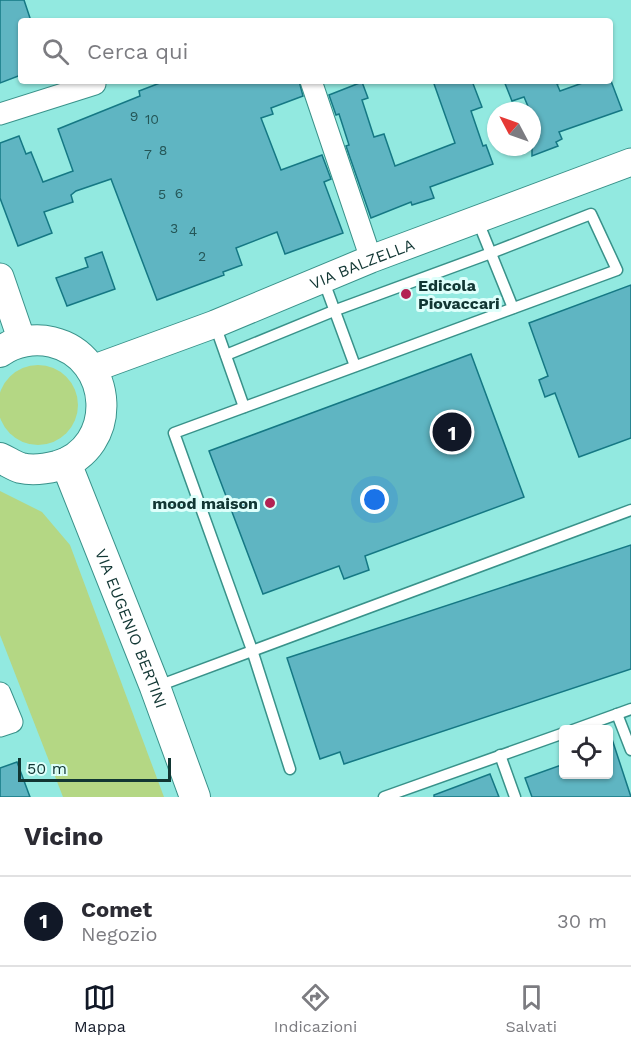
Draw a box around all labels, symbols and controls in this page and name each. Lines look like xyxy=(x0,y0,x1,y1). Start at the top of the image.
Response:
search box xyxy=(18,18,613,84)
icon: search xyxy=(39,35,72,68)
text: Cerca qui xyxy=(87,39,188,64)
north arrow xyxy=(487,102,541,156)
house number: 9 xyxy=(130,108,138,124)
house number: 10 xyxy=(145,111,159,127)
house number: 8 xyxy=(159,142,167,158)
house number: 7 xyxy=(144,146,152,162)
house number: 6 xyxy=(175,185,183,201)
house number: 5 xyxy=(158,186,166,202)
house number: 3 xyxy=(170,220,178,236)
house number: 4 xyxy=(189,223,197,239)
street label: VIA BALZELLA xyxy=(307,235,418,293)
house number: 2 xyxy=(198,248,206,264)
place label: Edicola Piovaccari xyxy=(418,276,500,313)
marker: Edicola Piovaccari xyxy=(399,287,413,301)
pin: 1 xyxy=(432,410,472,454)
your location xyxy=(360,485,389,514)
place label: mood maison xyxy=(152,494,258,513)
marker: mood maison xyxy=(263,496,277,510)
street label: VIA EUGENIO BERTINI xyxy=(91,546,171,711)
map controls xyxy=(559,725,613,779)
button: locate xyxy=(559,725,613,779)
scale bar xyxy=(18,755,171,782)
text: 50 m xyxy=(27,759,67,778)
text: Vicino xyxy=(24,821,103,851)
text: Comet xyxy=(81,897,152,922)
text: 1 xyxy=(39,909,48,933)
text: 30 m xyxy=(557,909,607,933)
text: Negozio xyxy=(81,922,158,946)
tab: Mappa xyxy=(74,981,126,1036)
tab: Indicazioni xyxy=(274,981,357,1036)
tab: Salvati xyxy=(505,981,557,1036)

